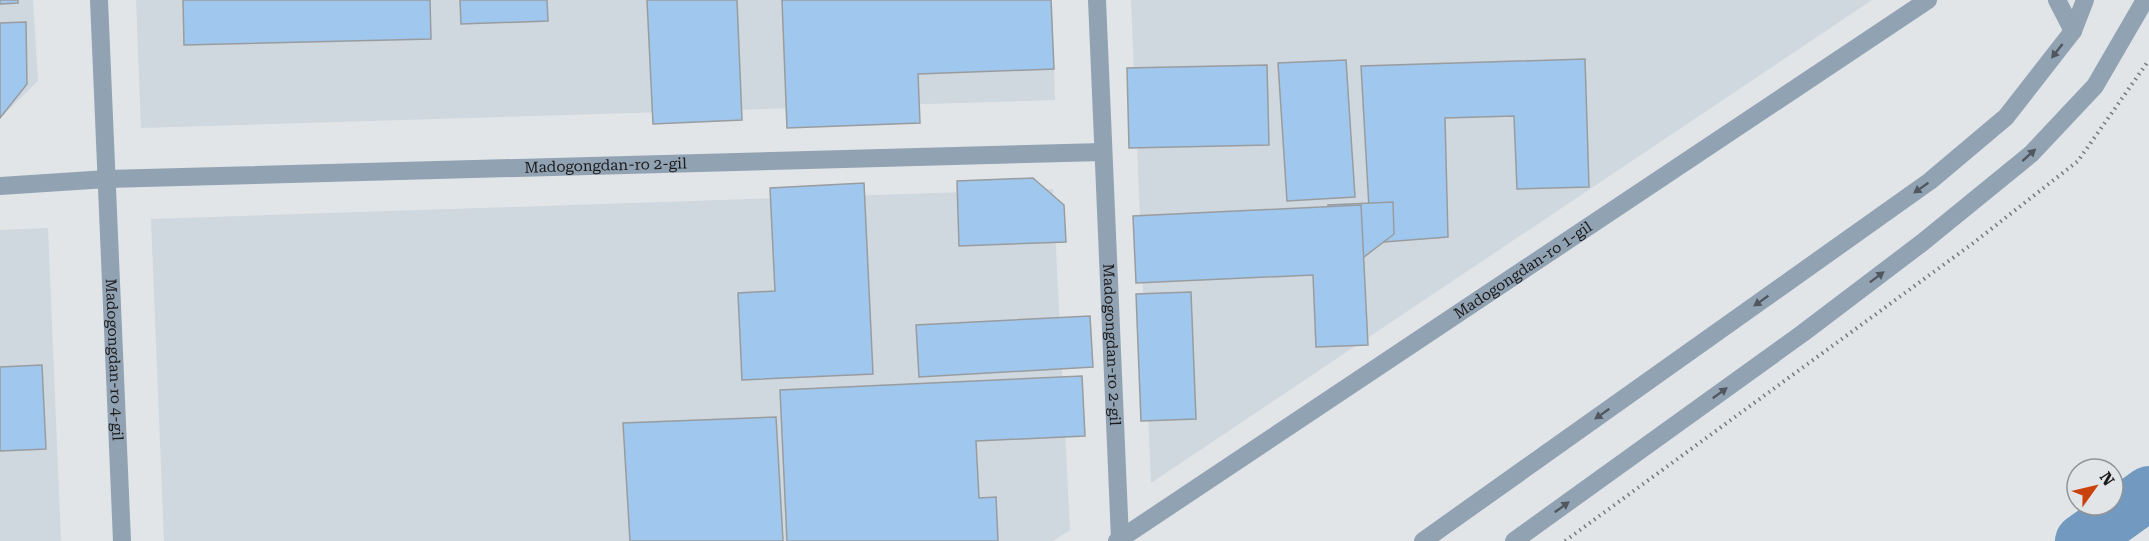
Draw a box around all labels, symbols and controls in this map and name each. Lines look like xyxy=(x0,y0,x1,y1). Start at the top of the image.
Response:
one-way arrow xyxy=(2051,43,2064,59)
one-way arrow xyxy=(2021,149,2036,162)
street label: Madogongdan-ro 2-gil xyxy=(524,154,687,177)
one-way arrow xyxy=(1913,182,1929,194)
street label: Madogongdan-ro 1-gil xyxy=(1450,217,1596,323)
street label: Madogongdan-ro 2-gil xyxy=(1099,263,1124,426)
one-way arrow xyxy=(1868,271,1884,283)
street label: Madogongdan-ro 4-gil xyxy=(102,278,127,441)
one-way arrow xyxy=(1754,295,1770,307)
one-way arrow xyxy=(1712,387,1727,399)
one-way arrow xyxy=(1595,408,1611,420)
north arrow xyxy=(2065,457,2125,517)
text: N xyxy=(2096,468,2118,489)
one-way arrow xyxy=(1553,501,1569,513)

